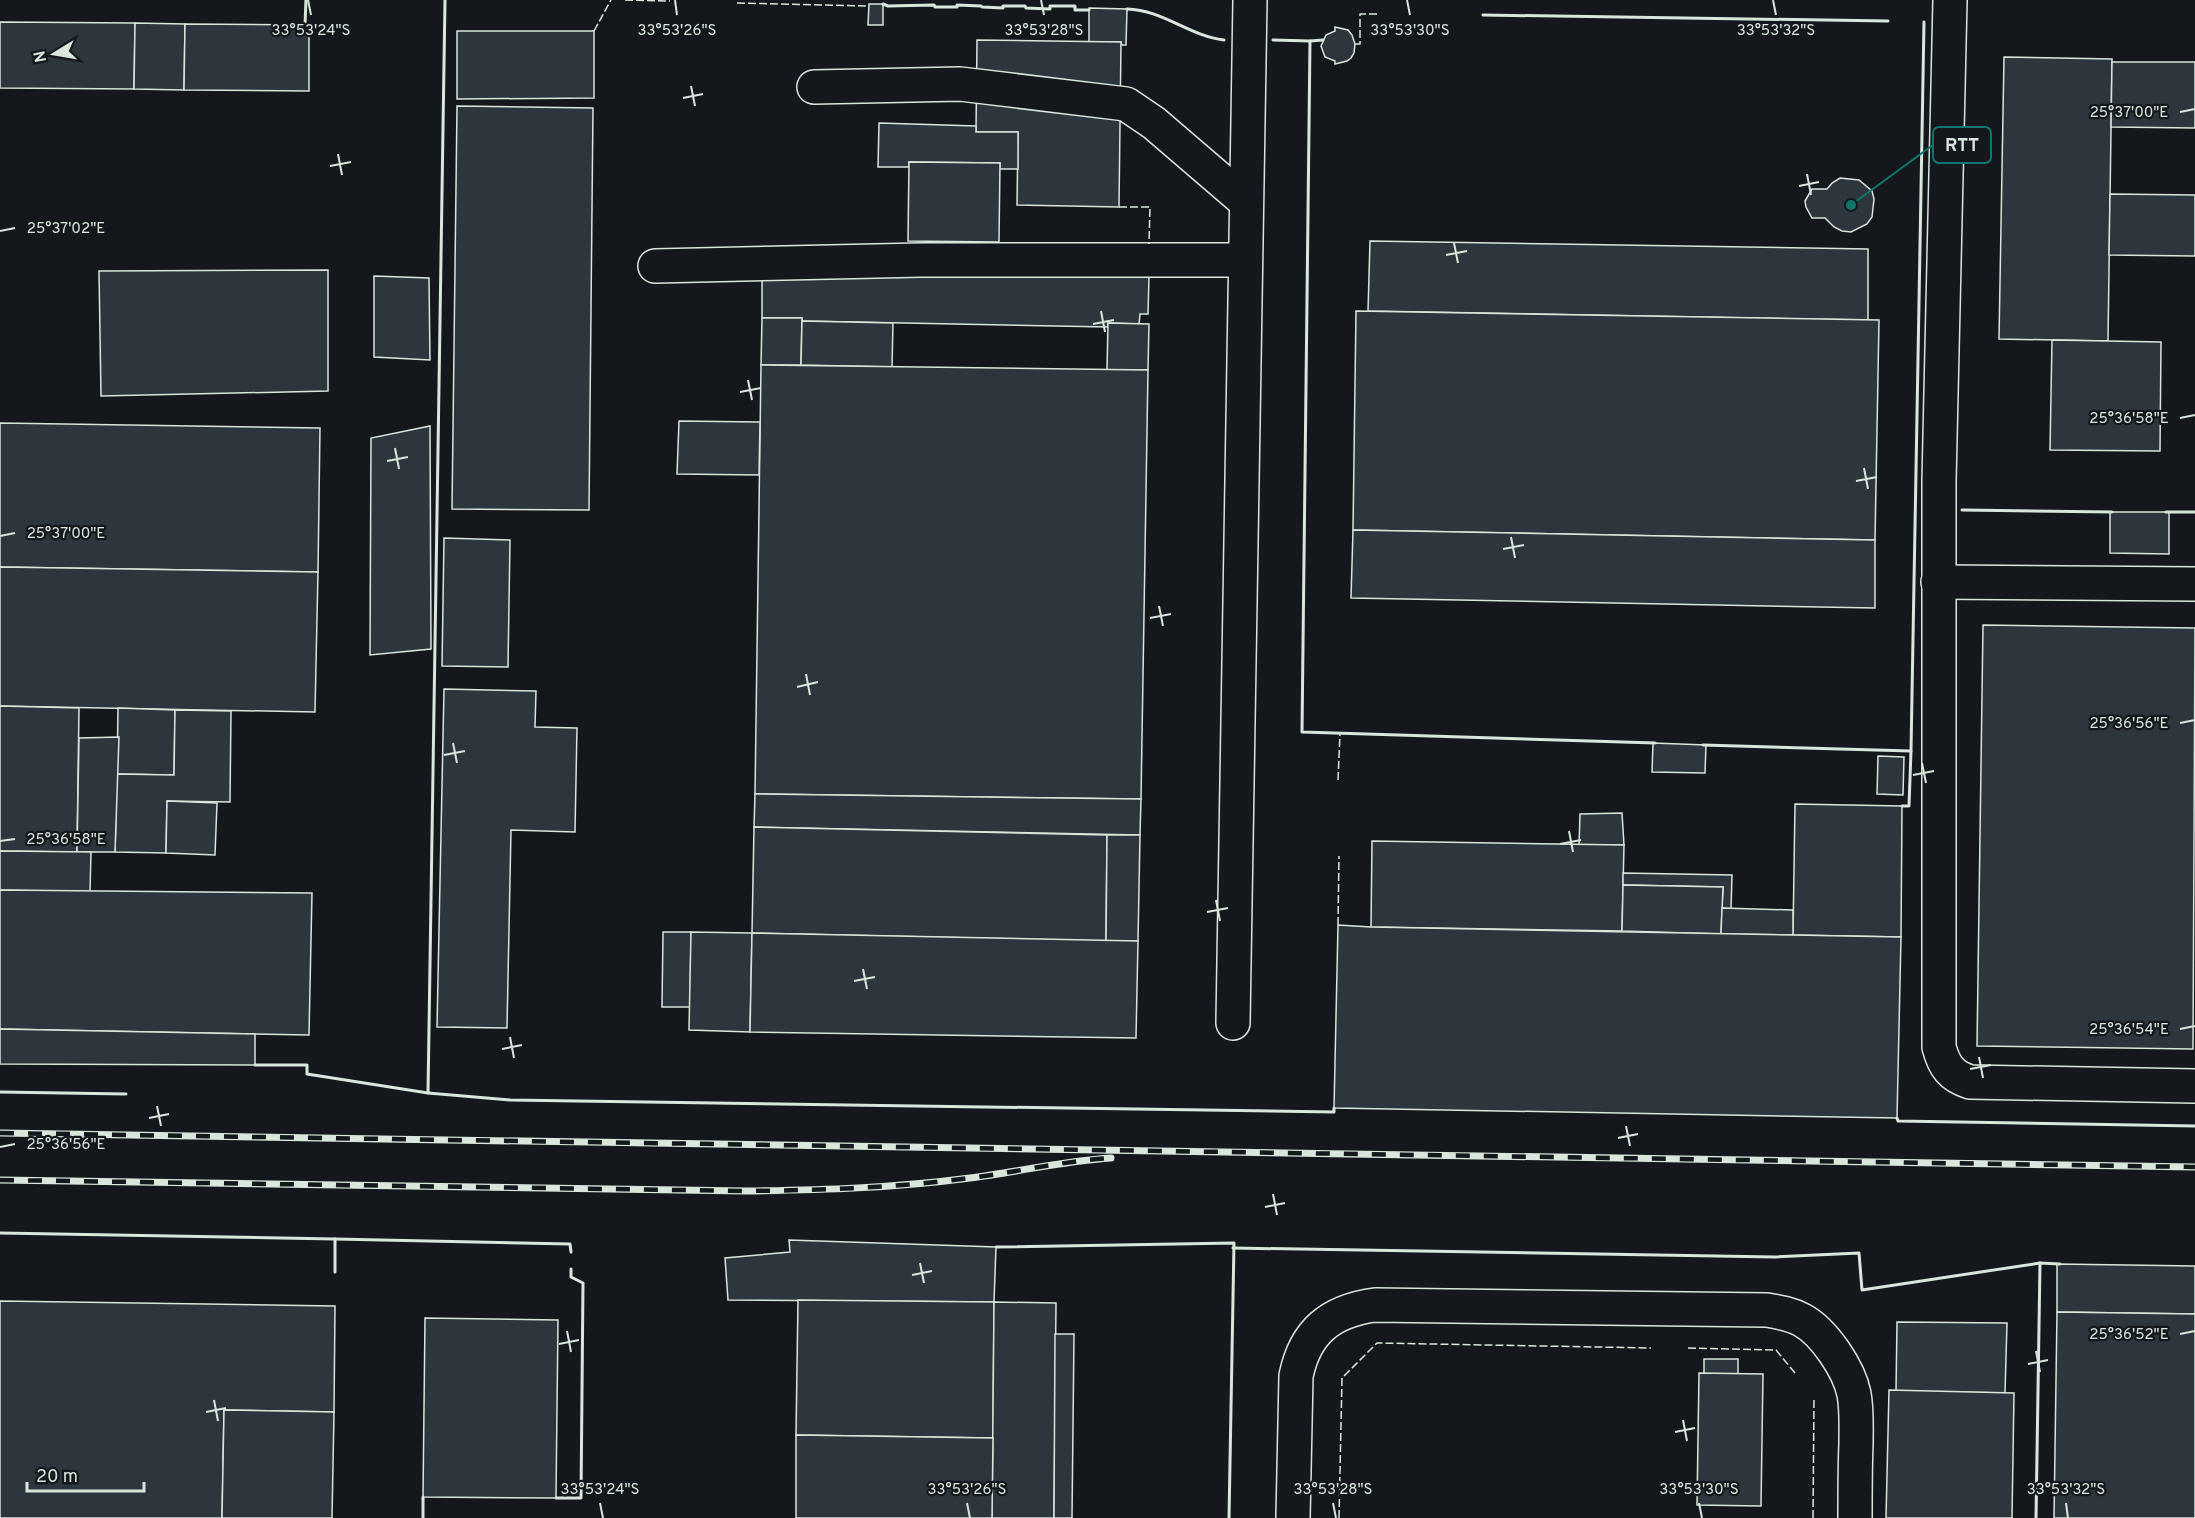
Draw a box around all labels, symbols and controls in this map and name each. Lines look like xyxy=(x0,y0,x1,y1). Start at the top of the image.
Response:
text: 33°53'24"S xyxy=(271,22,351,41)
text: 33°53'26"S xyxy=(638,22,716,41)
text: 33°53'28"S xyxy=(1004,22,1084,41)
text: 33°53'30"S xyxy=(1370,22,1450,41)
text: 33°53'32"S xyxy=(1737,22,1815,41)
north arrow xyxy=(24,24,84,84)
text: N xyxy=(30,49,52,64)
text: 25°37'00"E xyxy=(2090,104,2168,123)
callout: RTT xyxy=(1933,127,1991,163)
text: RTT xyxy=(1945,135,1979,158)
text: 25°37'02"E xyxy=(27,220,105,239)
text: 25°36'58"E xyxy=(2089,410,2169,429)
text: 25°37'00"E xyxy=(27,525,105,544)
text: 25°36'56"E xyxy=(2089,715,2169,734)
text: 25°36'58"E xyxy=(26,831,106,850)
text: 25°36'54"E xyxy=(2089,1021,2169,1040)
text: 25°36'56"E xyxy=(26,1136,106,1155)
text: 25°36'52"E xyxy=(2089,1326,2169,1345)
scale bar xyxy=(27,1455,144,1493)
text: 20 m xyxy=(36,1466,78,1489)
text: 33°53'24"S xyxy=(560,1481,640,1500)
text: 33°53'26"S xyxy=(928,1481,1006,1500)
text: 33°53'28"S xyxy=(1293,1481,1373,1500)
text: 33°53'30"S xyxy=(1659,1481,1739,1500)
text: 33°53'32"S xyxy=(2027,1481,2105,1500)

